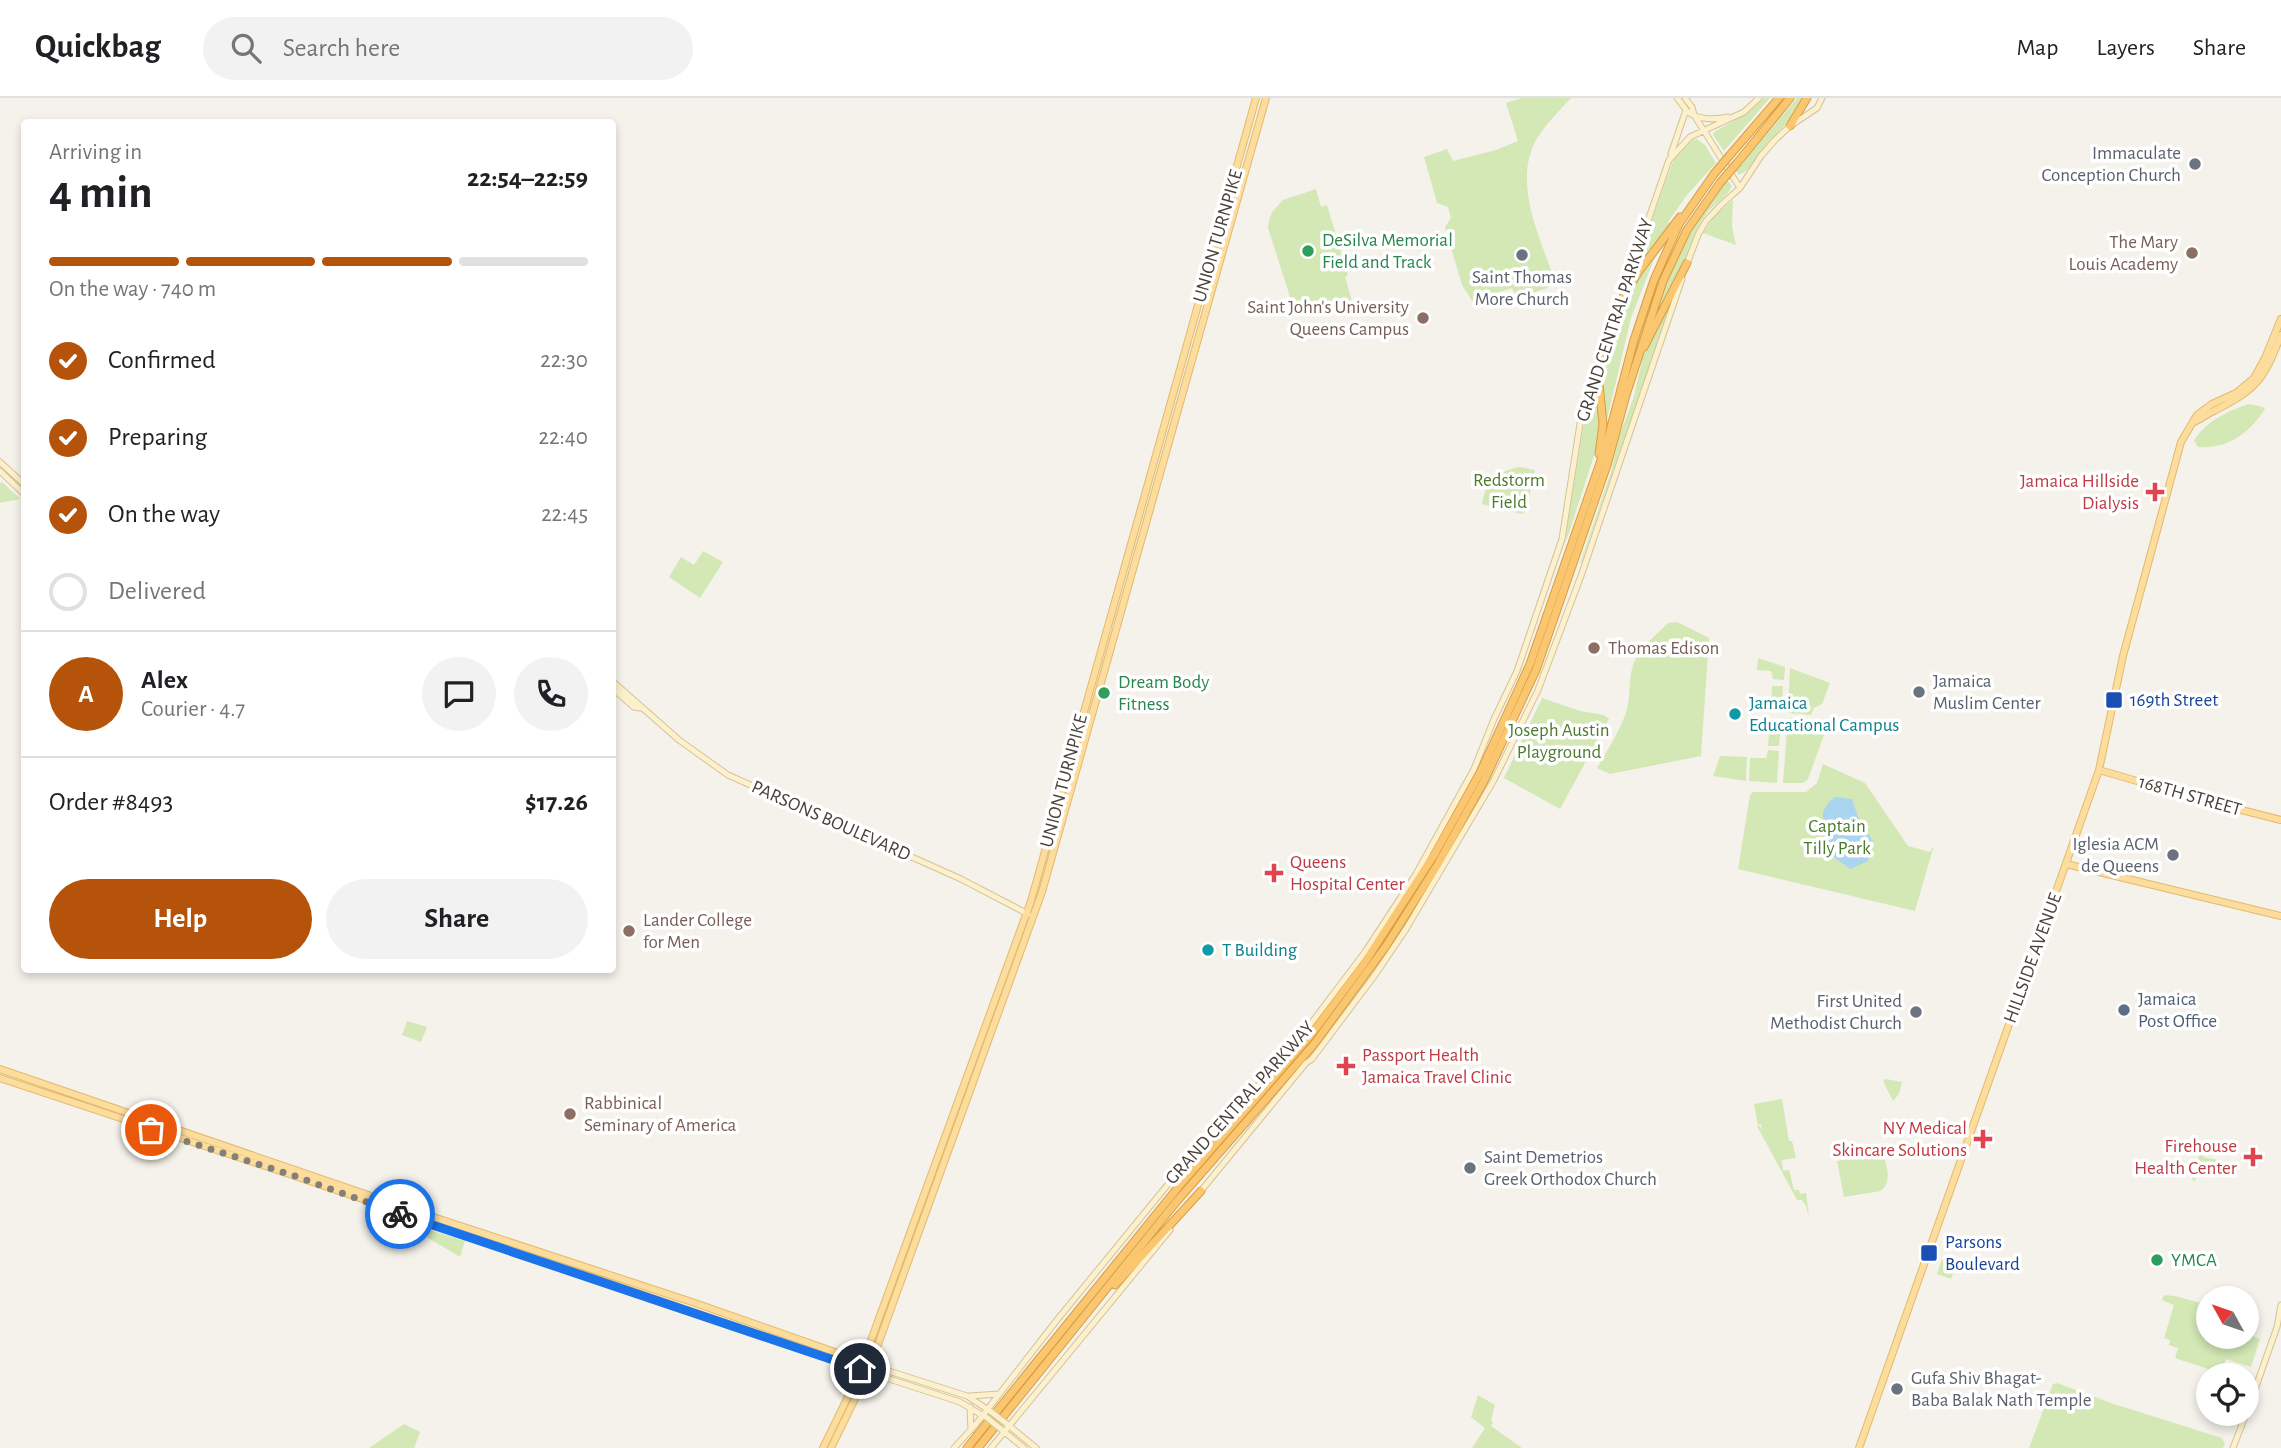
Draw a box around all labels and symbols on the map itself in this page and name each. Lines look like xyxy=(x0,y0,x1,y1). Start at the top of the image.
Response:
place label: Immaculate Conception Church xyxy=(2042,144,2181,185)
marker: Immaculate Conception Church xyxy=(2187,156,2203,172)
street label: UNION TURNPIKE xyxy=(1190,167,1246,305)
street label: GRAND CENTRAL PARKWAY xyxy=(1573,216,1657,424)
place label: DeSilva Memorial Field and Track xyxy=(1322,231,1453,272)
place label: The Mary Louis Academy xyxy=(2069,233,2178,274)
marker: DeSilva Memorial Field and Track xyxy=(1300,243,1316,259)
marker: The Mary Louis Academy xyxy=(2184,245,2200,261)
marker: Saint Thomas More Church xyxy=(1514,247,1530,263)
place label: Saint Thomas More Church xyxy=(1472,268,1572,309)
place label: Saint John's University Queens Campus xyxy=(1247,298,1409,339)
marker: Saint John's University Queens Campus xyxy=(1415,310,1431,326)
park label: Redstorm Field xyxy=(1473,471,1545,512)
place label: Jamaica Hillside Dialysis xyxy=(2020,472,2139,513)
marker: Jamaica Hillside Dialysis xyxy=(2145,482,2165,502)
place label: Thomas Edison xyxy=(1608,639,1719,658)
marker: Thomas Edison xyxy=(1586,640,1602,656)
place label: Jamaica Muslim Center xyxy=(1933,672,2041,713)
place label: Dream Body Fitness xyxy=(1118,673,1209,714)
marker: Jamaica Muslim Center xyxy=(1911,684,1927,700)
marker: Dream Body Fitness xyxy=(1096,685,1112,701)
marker: 169th Street xyxy=(2104,690,2124,710)
place label: 169th Street xyxy=(2130,691,2218,710)
place label: Jamaica Educational Campus xyxy=(1749,694,1899,735)
marker: Jamaica Educational Campus xyxy=(1727,706,1743,722)
street label: UNION TURNPIKE xyxy=(1037,712,1091,850)
park label: Joseph Austin Playground xyxy=(1508,721,1610,762)
street label: 168TH STREET xyxy=(2136,772,2244,820)
street label: PARSONS BOULEVARD xyxy=(749,777,913,865)
park label: Captain Tilly Park xyxy=(1803,817,1871,858)
place label: Iglesia ACM de Queens xyxy=(2073,835,2159,876)
marker: Iglesia ACM de Queens xyxy=(2165,847,2181,863)
place label: Queens Hospital Center xyxy=(1290,853,1405,894)
marker: Queens Hospital Center xyxy=(1264,863,1284,883)
street label: HILLSIDE AVENUE xyxy=(2001,890,2065,1026)
place label: Lander College for Men xyxy=(643,911,752,952)
marker: Lander College for Men xyxy=(621,923,637,939)
place label: T Building xyxy=(1222,941,1298,960)
marker: T Building xyxy=(1200,942,1216,958)
place label: Jamaica Post Office xyxy=(2138,990,2217,1031)
place label: First United Methodist Church xyxy=(1770,992,1902,1033)
marker: Jamaica Post Office xyxy=(2116,1002,2132,1018)
marker: First United Methodist Church xyxy=(1908,1004,1924,1020)
street label: GRAND CENTRAL PARKWAY xyxy=(1162,1018,1318,1188)
place label: Passport Health Jamaica Travel Clinic xyxy=(1362,1046,1512,1087)
marker: Passport Health Jamaica Travel Clinic xyxy=(1336,1056,1356,1076)
place label: Rabbinical Seminary of America xyxy=(584,1094,737,1135)
pin xyxy=(121,1100,181,1160)
marker: Rabbinical Seminary of America xyxy=(562,1106,578,1122)
place label: NY Medical Skincare Solutions xyxy=(1832,1119,1967,1160)
marker: NY Medical Skincare Solutions xyxy=(1973,1129,1993,1149)
place label: Firehouse Health Center xyxy=(2134,1137,2237,1178)
marker: Firehouse Health Center xyxy=(2243,1147,2263,1167)
place label: Saint Demetrios Greek Orthodox Church xyxy=(1484,1148,1657,1189)
marker: Saint Demetrios Greek Orthodox Church xyxy=(1462,1160,1478,1176)
courier xyxy=(365,1179,435,1249)
place label: Parsons Boulevard xyxy=(1945,1233,2020,1274)
marker: Parsons Boulevard xyxy=(1919,1243,1939,1263)
place label: YMCA xyxy=(2171,1251,2217,1270)
marker: YMCA xyxy=(2149,1252,2165,1268)
north arrow xyxy=(2196,1286,2259,1349)
pin xyxy=(830,1339,890,1399)
place label: Gufa Shiv Bhagat- Baba Balak Nath Temple xyxy=(1911,1369,2092,1410)
marker: Gufa Shiv Bhagat- Baba Balak Nath Temple xyxy=(1889,1381,1905,1397)

